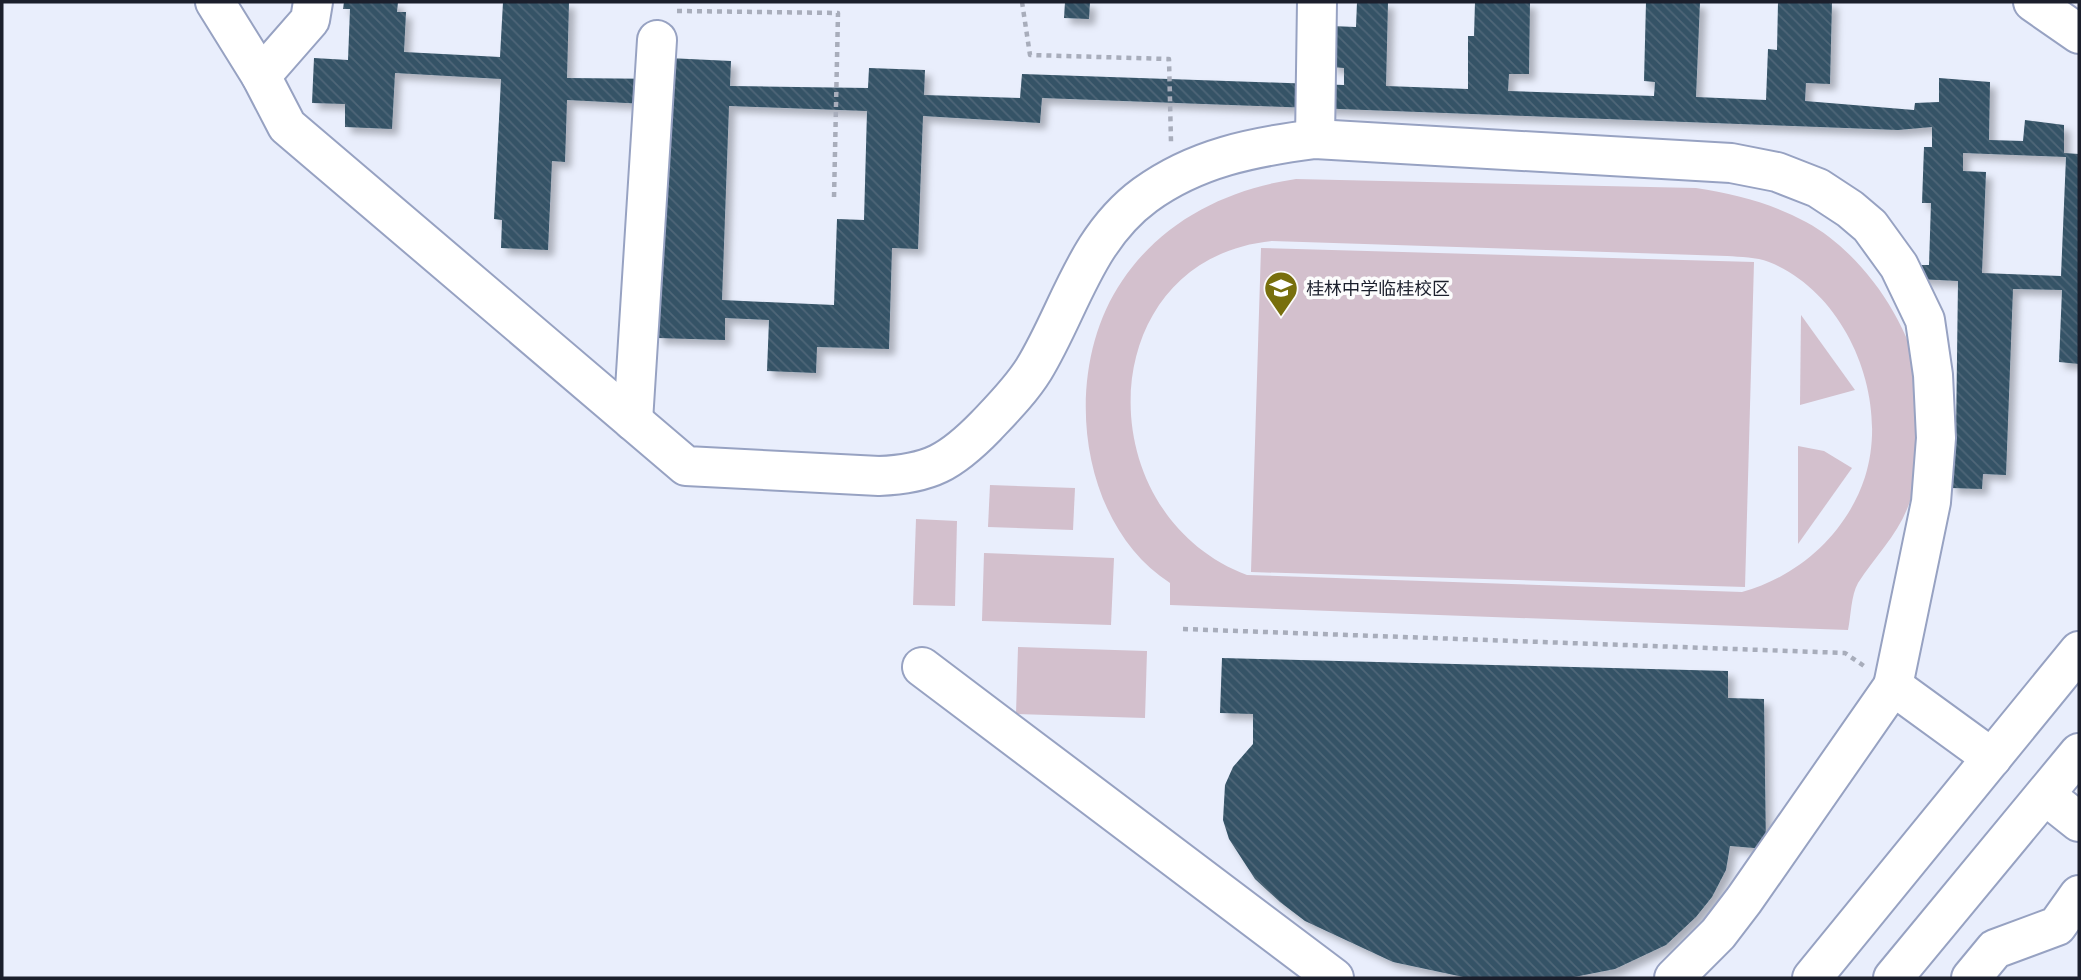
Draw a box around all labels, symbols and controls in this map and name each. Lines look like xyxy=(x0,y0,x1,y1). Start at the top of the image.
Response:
school or university icon: 桂林中学临桂校区 xyxy=(1262,269,1300,318)
place label: 桂林中学临桂校区 xyxy=(1306,277,1450,299)

